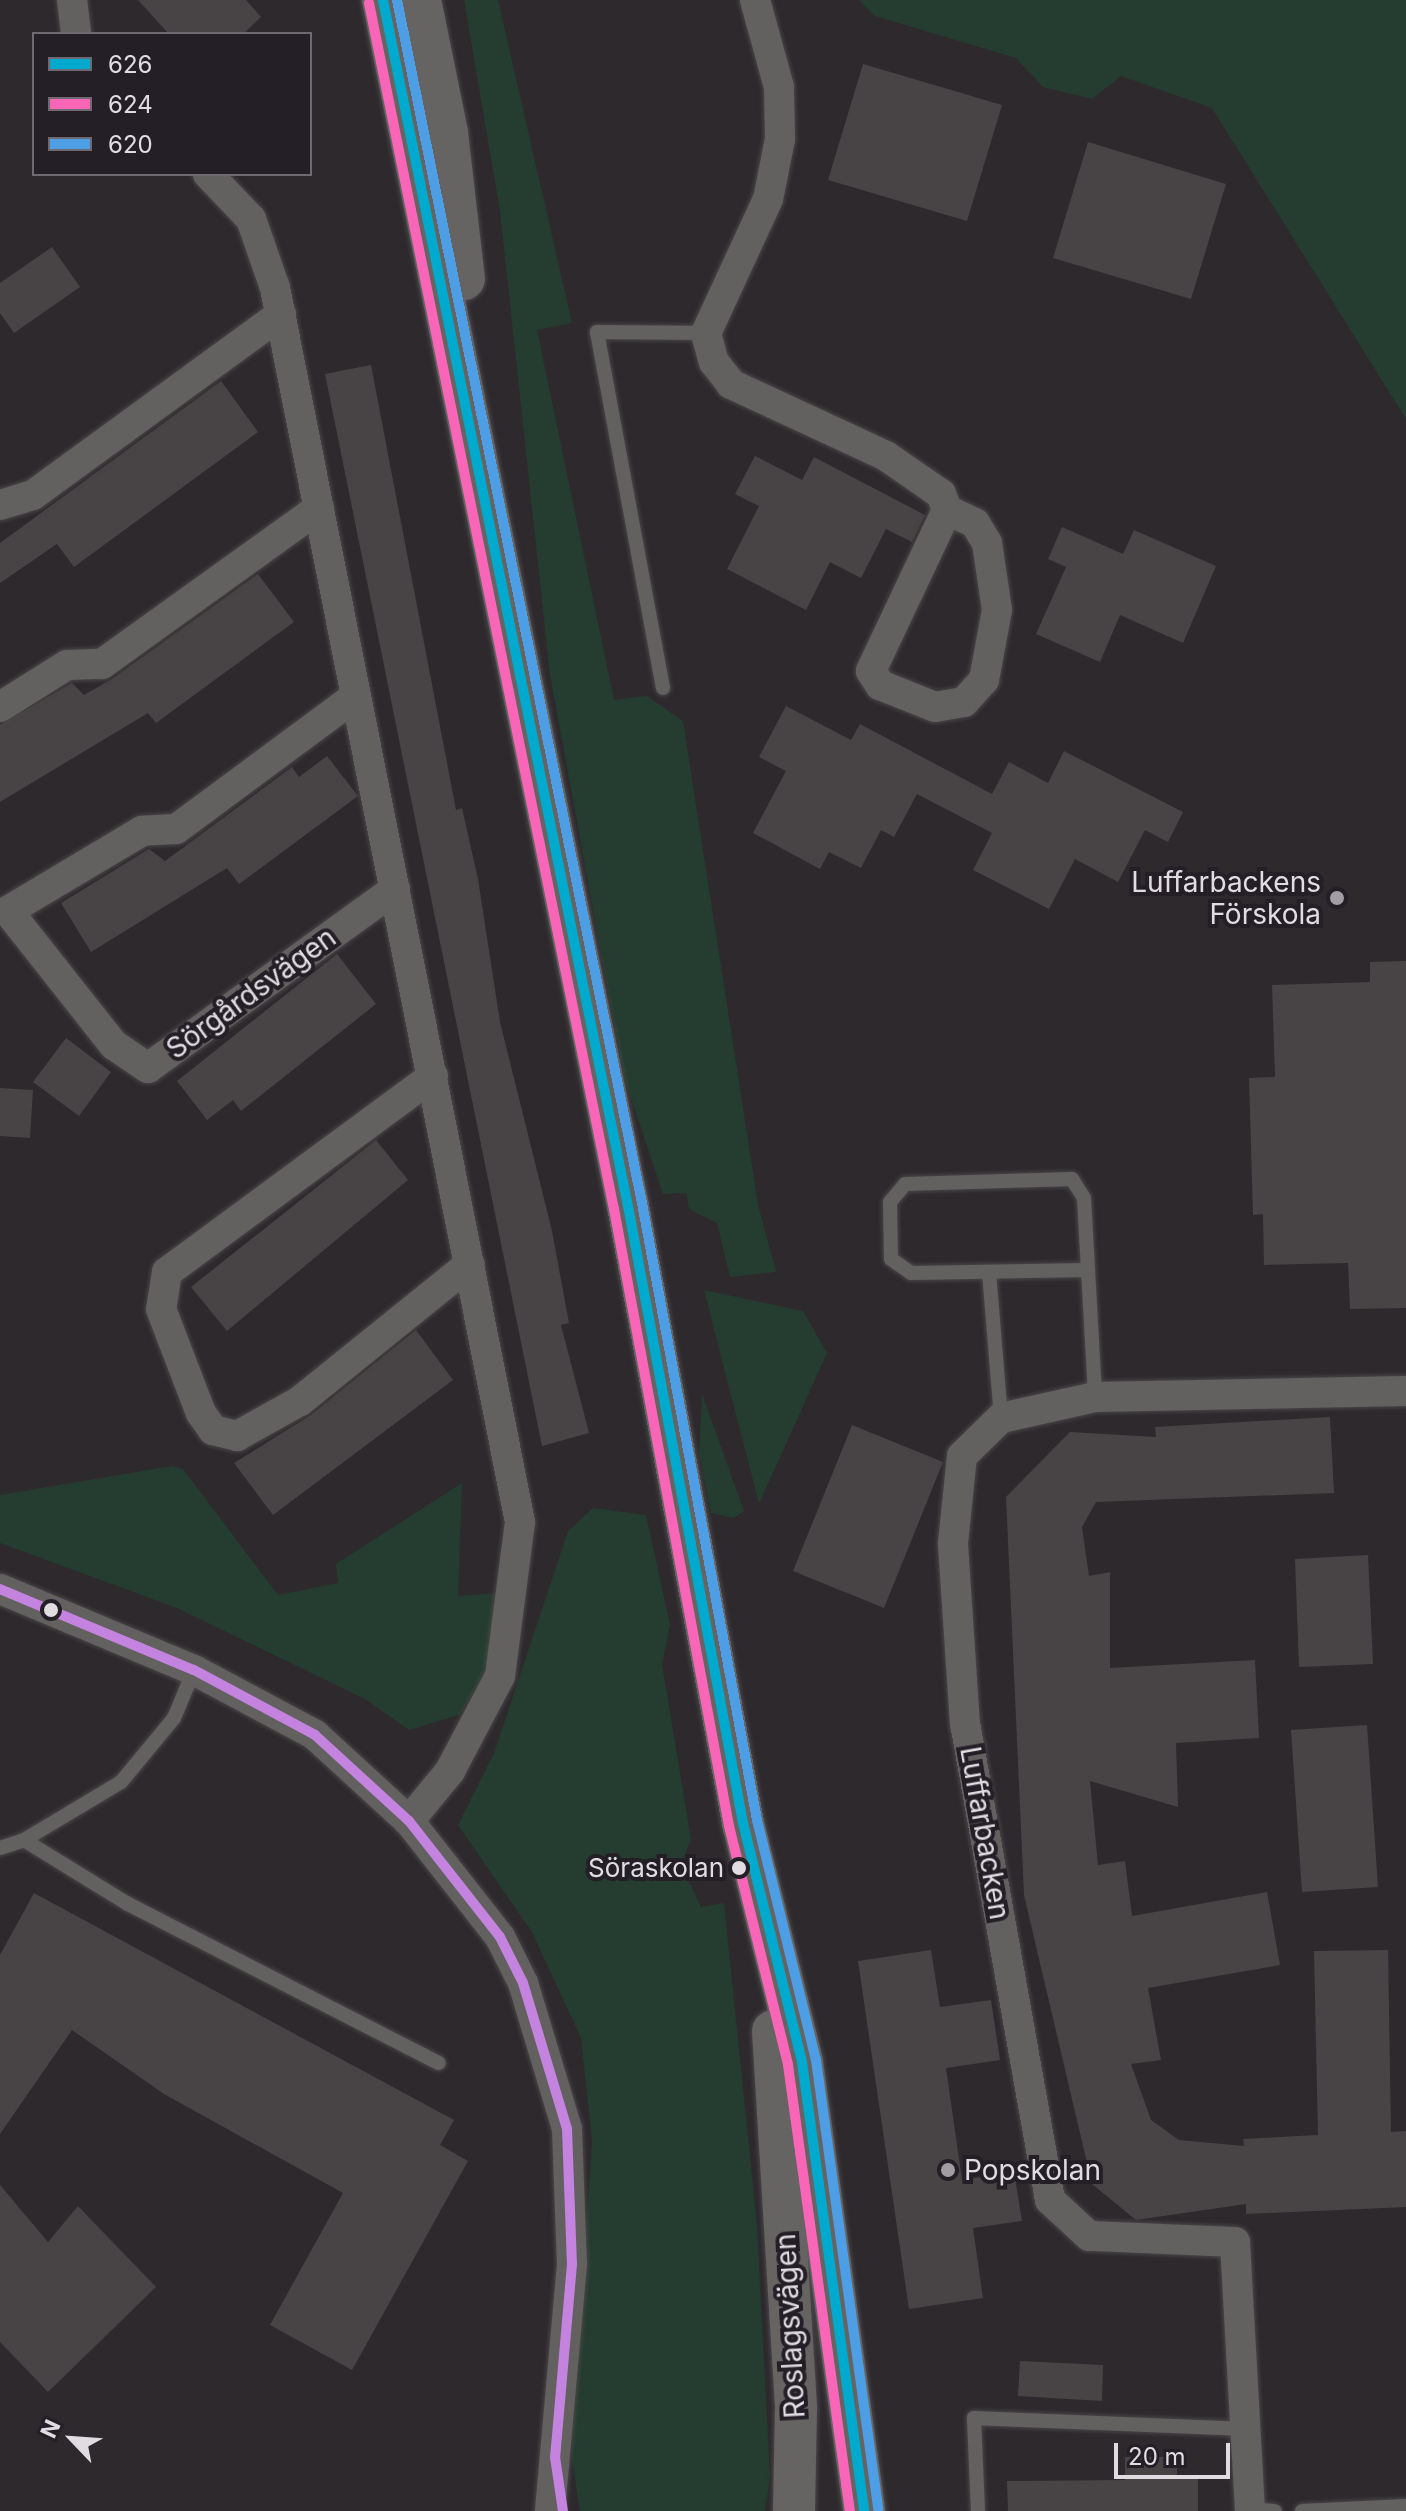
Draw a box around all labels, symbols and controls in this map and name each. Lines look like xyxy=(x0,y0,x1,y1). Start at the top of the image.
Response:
legend xyxy=(32,32,312,176)
text: 626 xyxy=(108,50,152,79)
text: 624 xyxy=(108,90,153,119)
text: 620 xyxy=(108,130,153,159)
place label: Luffarbackens Förskola xyxy=(1131,865,1321,931)
marker: Luffarbackens Förskola xyxy=(1328,889,1346,907)
street label: Sörgårdsvägen xyxy=(160,920,342,1066)
unlabelled marker xyxy=(43,1602,59,1618)
street label: Luffarbacken xyxy=(953,1744,1017,1922)
place label: Söraskolan xyxy=(588,1852,724,1884)
marker: Söraskolan xyxy=(731,1860,747,1876)
place label: Popskolan xyxy=(964,2153,1101,2187)
marker: Popskolan xyxy=(939,2161,957,2179)
street label: Roslagsvägen xyxy=(768,2233,812,2419)
north arrow xyxy=(32,2399,112,2479)
text: N xyxy=(35,2416,66,2442)
scale bar xyxy=(1118,2427,1234,2477)
text: 20 m xyxy=(1128,2442,1186,2471)

